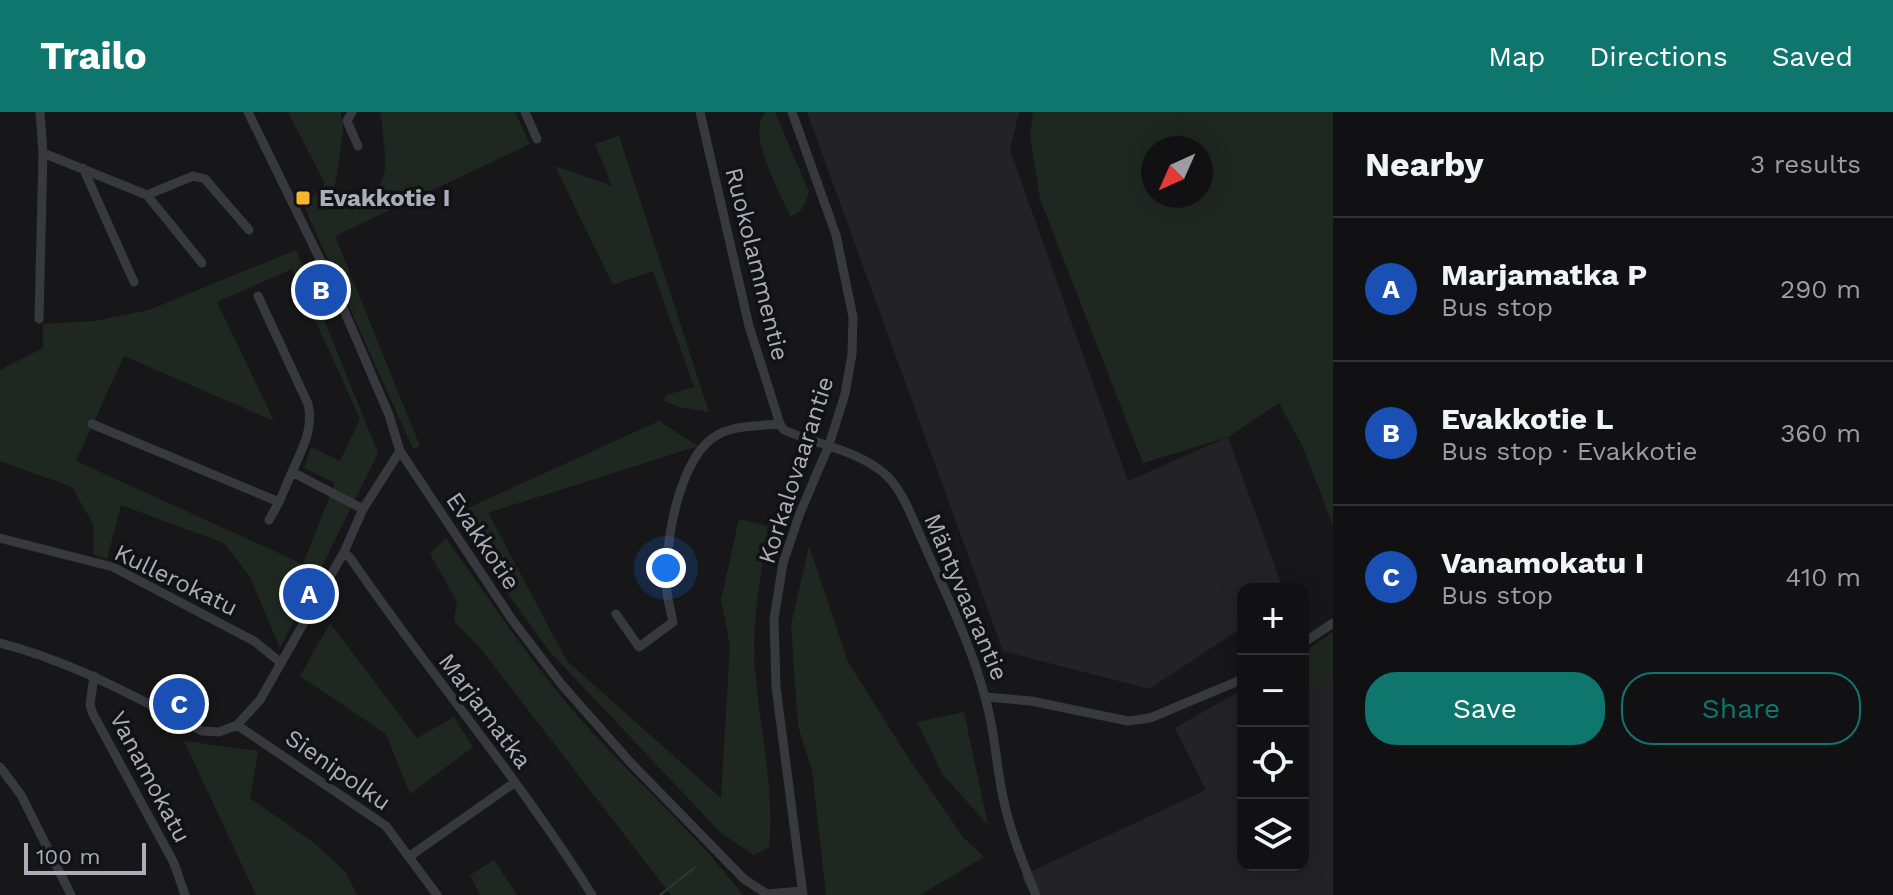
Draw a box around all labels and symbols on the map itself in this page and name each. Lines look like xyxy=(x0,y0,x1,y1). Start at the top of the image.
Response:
north arrow xyxy=(1141,136,1213,208)
street label: Ruokolammentie xyxy=(719,165,795,363)
place label: Evakkotie I xyxy=(319,184,450,212)
marker: Evakkotie I xyxy=(294,189,312,207)
pin: B xyxy=(295,260,347,320)
street label: Korkalovaarantie xyxy=(753,373,839,567)
street label: Evakkotie xyxy=(440,487,526,595)
street label: Mäntyvaarantie xyxy=(918,509,1014,685)
street label: Kullerokatu xyxy=(110,538,242,622)
your location xyxy=(646,548,686,588)
pin: A xyxy=(283,564,335,624)
street label: Marjamatka xyxy=(433,648,537,774)
pin: C xyxy=(153,674,205,734)
street label: Vanamokatu xyxy=(104,707,196,847)
street label: Sienipolku xyxy=(280,724,396,816)
scale bar xyxy=(24,839,146,875)

